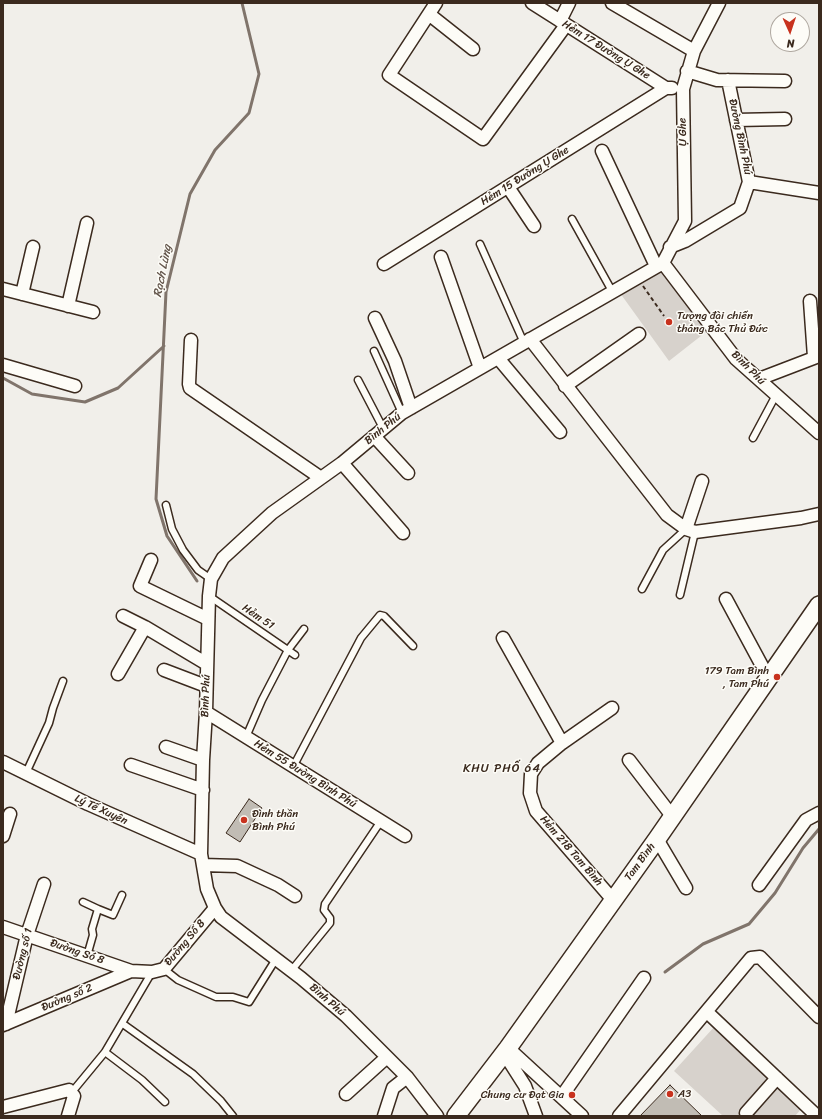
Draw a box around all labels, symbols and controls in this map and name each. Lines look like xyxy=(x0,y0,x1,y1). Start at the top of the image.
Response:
north arrow xyxy=(770,12,810,52)
street label: Hẻm 17 Đường Ụ Ghe xyxy=(560,18,652,82)
text: N xyxy=(786,34,795,53)
street label: Đường Bình Phú xyxy=(726,98,754,176)
street label: Ụ Ghe xyxy=(676,118,690,146)
street label: Hẻm 15 Đường Ụ Ghe xyxy=(478,143,572,209)
water label: Rạch Lùng xyxy=(151,244,175,298)
place label: Tượng đài chiến thắng Bắc Thủ Đức xyxy=(677,309,768,335)
marker: Tượng đài chiến thắng Bắc Thủ Đức xyxy=(664,317,674,327)
street label: Bình Phú xyxy=(728,348,768,388)
street label: Bình Phú xyxy=(362,410,404,448)
street label: Hẻm 51 xyxy=(239,601,277,633)
place label: 179 Tam Bình , Tam Phú xyxy=(705,664,769,690)
marker: 179 Tam Bình , Tam Phú xyxy=(772,672,782,682)
street label: Bình Phú xyxy=(199,674,213,718)
street label: Hẻm 55 Đường Bình Phú xyxy=(251,737,359,811)
district label: KHU PHỐ 64 xyxy=(463,762,541,776)
street label: Lý Tế Xuyên xyxy=(72,792,130,828)
place label: Đình thần Bình Phú xyxy=(252,807,298,833)
street label: Hẻm 218 Tam Bình xyxy=(537,813,605,889)
marker: Đình thần Bình Phú xyxy=(239,815,249,825)
street label: Tam Bình xyxy=(622,840,658,884)
street label: Đường Số 8 xyxy=(162,917,208,969)
street label: Đường số 1 xyxy=(10,927,36,981)
street label: Đường Só 8 xyxy=(48,937,106,967)
street label: Đường số 2 xyxy=(40,981,94,1015)
street label: Bình Phú xyxy=(306,981,348,1019)
place label: A3 xyxy=(678,1087,691,1101)
place label: Chung cư Đạt Gia xyxy=(481,1088,564,1102)
marker: A3 xyxy=(665,1089,675,1099)
marker: Chung cư Đạt Gia xyxy=(567,1090,577,1100)

